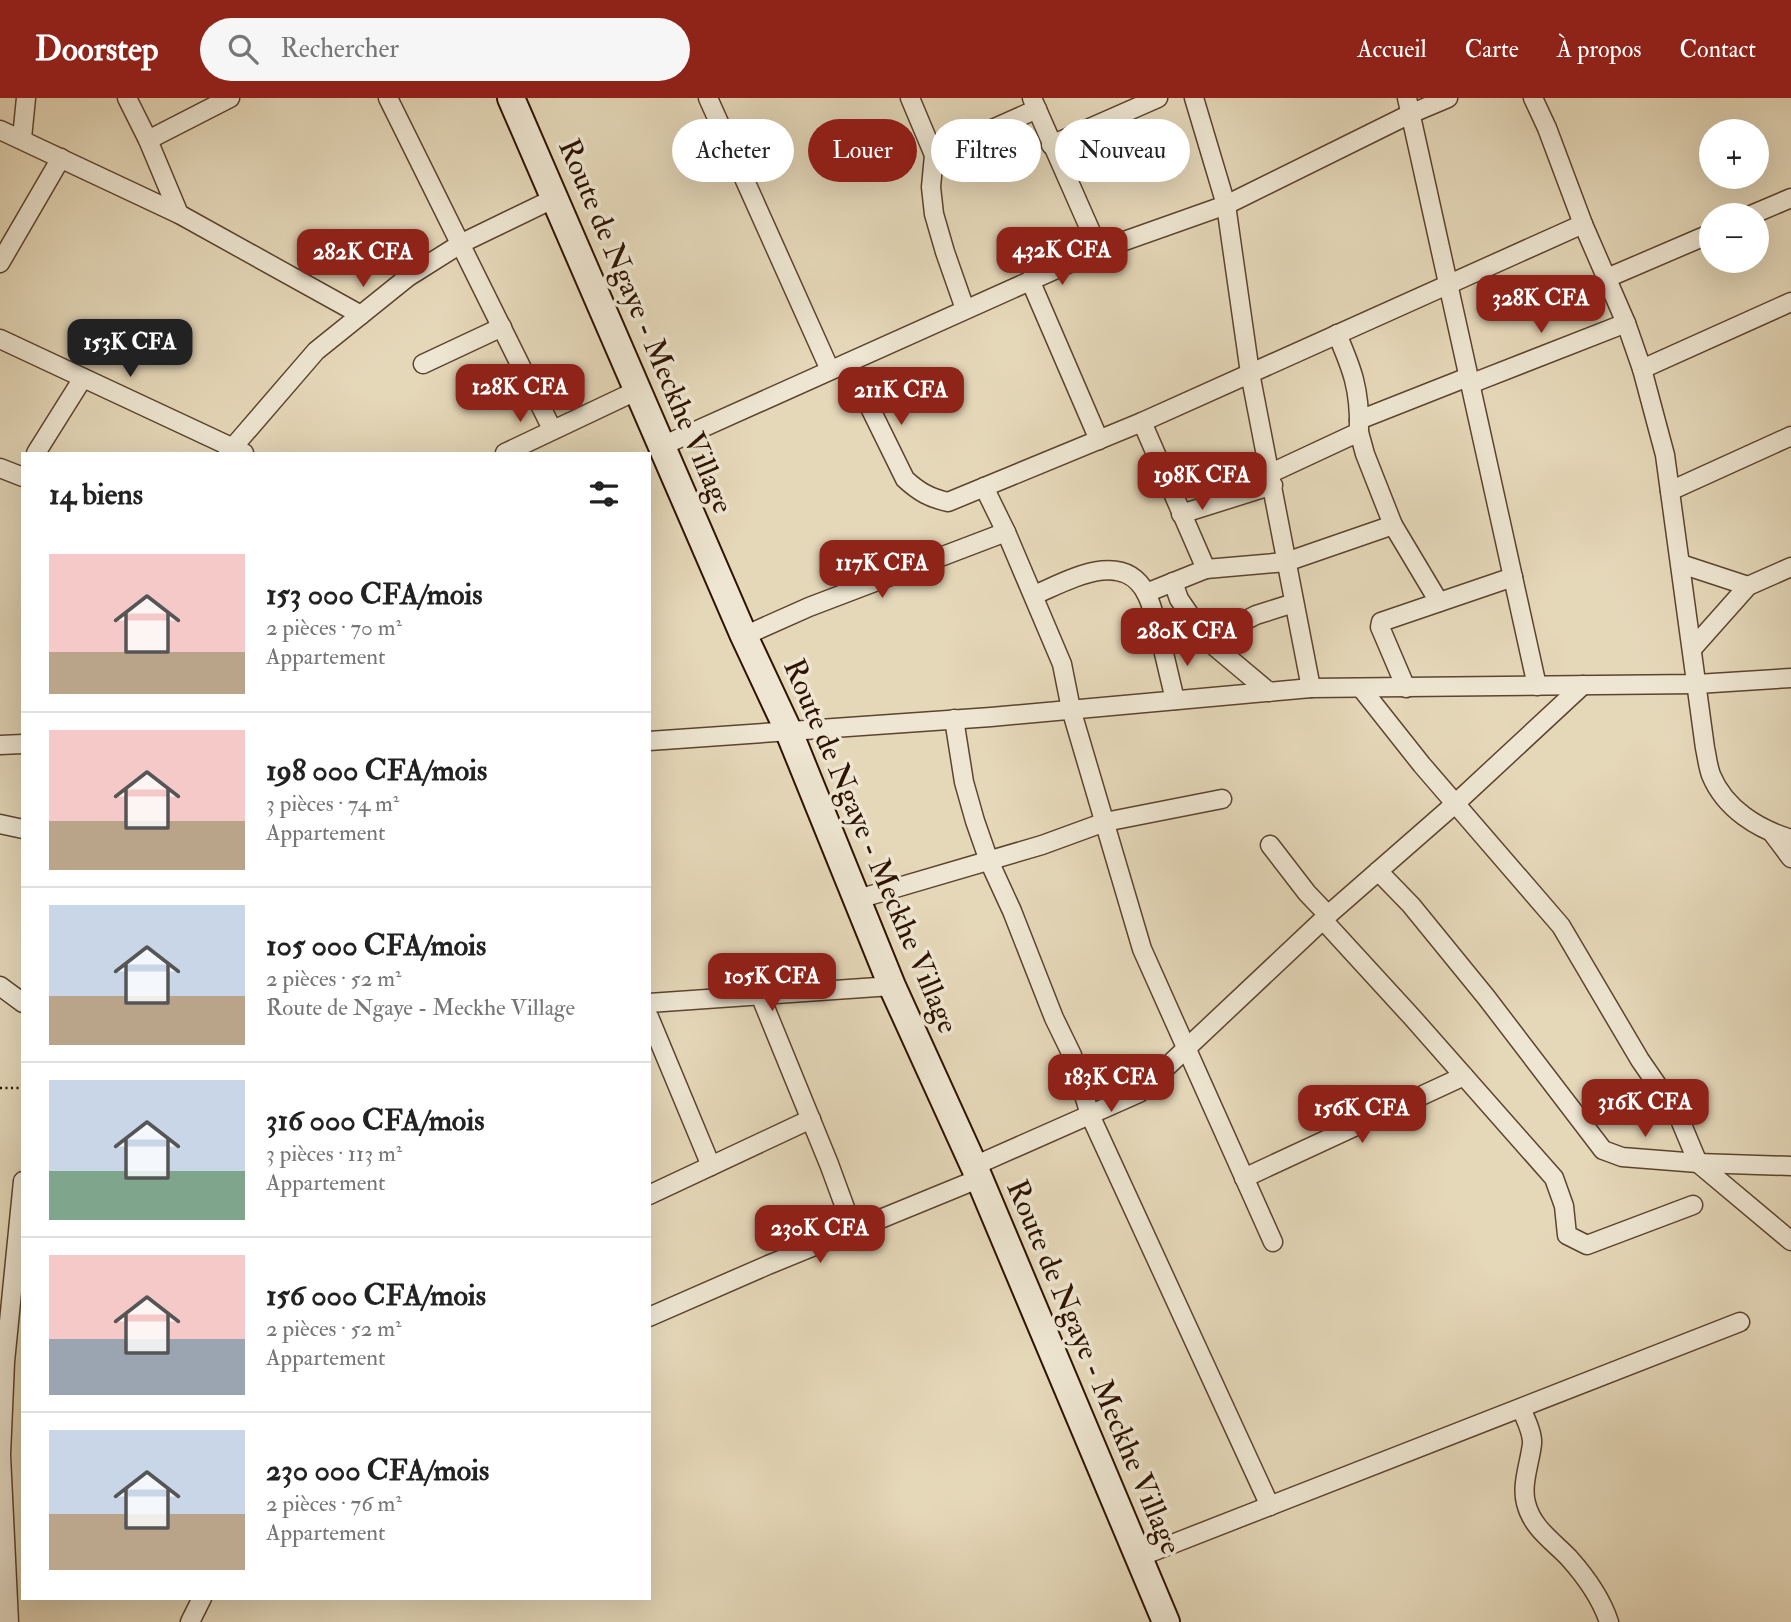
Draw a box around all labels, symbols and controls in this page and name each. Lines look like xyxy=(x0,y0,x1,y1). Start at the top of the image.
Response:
search box xyxy=(200,18,690,81)
text: Doorstep xyxy=(35,29,158,70)
icon: search xyxy=(224,30,262,68)
text: Rechercher xyxy=(280,33,399,65)
text: Accueil xyxy=(1357,34,1427,65)
text: Carte xyxy=(1465,34,1519,65)
text: À propos xyxy=(1557,34,1642,65)
text: Contact xyxy=(1680,34,1756,65)
chip: Acheter xyxy=(672,119,794,182)
chip: Louer xyxy=(808,119,917,182)
chip: Filtres xyxy=(931,119,1041,182)
chip: Nouveau xyxy=(1055,119,1190,182)
map controls xyxy=(1699,119,1769,273)
button: + xyxy=(1699,119,1769,189)
street label: Route de Ngaye - Meckhe Village xyxy=(550,133,742,519)
button: − xyxy=(1699,203,1769,273)
pin: 432K CFA xyxy=(990,228,1134,287)
pin: 282K CFA xyxy=(291,230,435,289)
text: 432K CFA xyxy=(1013,235,1111,264)
text: 282K CFA xyxy=(313,237,413,266)
pin: 328K CFA xyxy=(1469,275,1613,335)
text: 328K CFA xyxy=(1492,283,1590,312)
pin: 153K CFA xyxy=(58,320,202,379)
text: 153K CFA xyxy=(83,327,177,356)
pin: 128K CFA xyxy=(448,364,592,424)
pin: 211K CFA xyxy=(829,368,973,427)
text: 128K CFA xyxy=(472,372,568,401)
text: 211K CFA xyxy=(854,375,948,404)
pin: 198K CFA xyxy=(1130,452,1274,512)
text: 198K CFA xyxy=(1154,460,1250,489)
icon: filters xyxy=(585,475,623,513)
text: 14 biens xyxy=(49,476,143,513)
pin: 117K CFA xyxy=(810,540,954,600)
text: 117K CFA xyxy=(835,548,929,577)
text: 153 000 CFA/mois xyxy=(266,576,483,613)
icon: home xyxy=(105,582,189,666)
pin: 280K CFA xyxy=(1115,608,1259,668)
text: 2 pièces · 70 m² xyxy=(266,613,402,642)
text: 280K CFA xyxy=(1137,616,1237,645)
text: Appartement xyxy=(266,642,386,671)
street label: Route de Ngaye - Meckhe Village xyxy=(775,653,967,1039)
text: 198 000 CFA/mois xyxy=(266,752,487,789)
icon: home xyxy=(105,758,189,842)
text: 3 pièces · 74 m² xyxy=(266,789,399,818)
text: Appartement xyxy=(266,818,386,847)
text: 105 000 CFA/mois xyxy=(266,927,486,964)
icon: home xyxy=(105,933,189,1017)
pin: 105K CFA xyxy=(700,954,844,1013)
text: 105K CFA xyxy=(724,961,820,990)
text: 2 pièces · 52 m² xyxy=(266,964,401,993)
text: Route de Ngaye - Meckhe Village xyxy=(266,993,575,1022)
pin: 183K CFA xyxy=(1039,1054,1183,1114)
text: 183K CFA xyxy=(1064,1062,1158,1091)
pin: 316K CFA xyxy=(1573,1080,1717,1139)
pin: 156K CFA xyxy=(1290,1086,1434,1145)
text: 316K CFA xyxy=(1598,1087,1692,1116)
text: 156K CFA xyxy=(1314,1093,1410,1122)
text: 316 000 CFA/mois xyxy=(266,1102,484,1139)
icon: home xyxy=(105,1108,189,1192)
text: 3 pièces · 113 m² xyxy=(266,1139,402,1168)
text: Appartement xyxy=(266,1168,386,1197)
street label: Route de Ngaye - Meckhe Village xyxy=(998,1174,1190,1560)
pin: 230K CFA xyxy=(748,1206,892,1265)
text: 230K CFA xyxy=(771,1213,869,1242)
text: 156 000 CFA/mois xyxy=(266,1277,486,1314)
icon: home xyxy=(105,1283,189,1367)
text: 2 pièces · 52 m² xyxy=(266,1314,401,1343)
text: Appartement xyxy=(266,1343,386,1372)
text: 230 000 CFA/mois xyxy=(266,1452,489,1489)
icon: home xyxy=(105,1458,189,1542)
text: 2 pièces · 76 m² xyxy=(266,1489,402,1518)
text: Appartement xyxy=(266,1518,386,1547)

